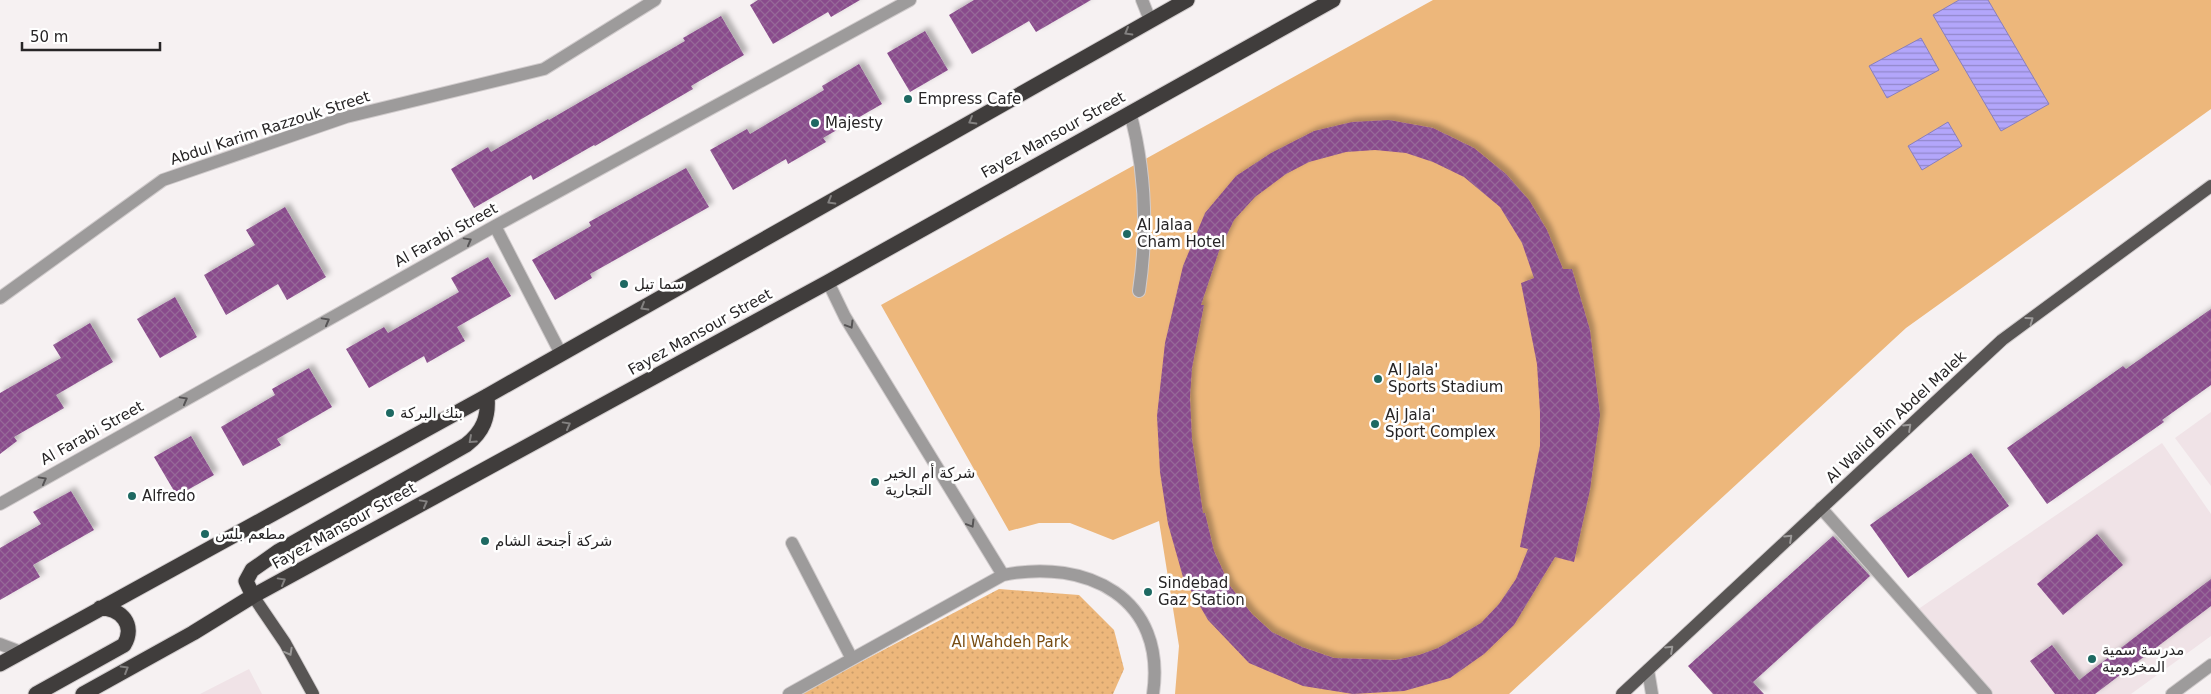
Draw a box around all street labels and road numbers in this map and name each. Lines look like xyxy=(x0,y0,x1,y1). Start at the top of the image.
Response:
street label: Abdul Karim Razzouk Street xyxy=(168,87,372,169)
street label: Fayez Mansour Street xyxy=(978,88,1128,182)
street label: Al Farabi Street xyxy=(391,199,501,271)
street label: Fayez Mansour Street xyxy=(625,285,775,379)
street label: Al Walid Bin Abdel Malek xyxy=(1822,347,1970,487)
street label: Al Farabi Street xyxy=(37,397,147,469)
street label: Fayez Mansour Street xyxy=(269,479,419,573)

